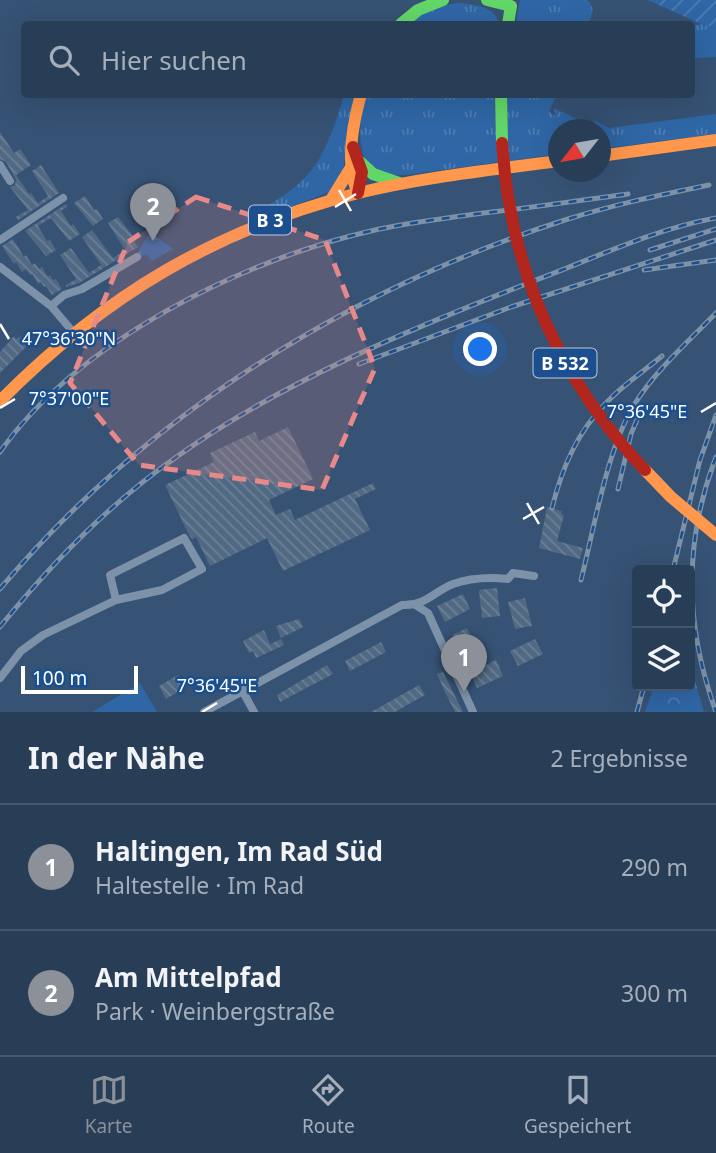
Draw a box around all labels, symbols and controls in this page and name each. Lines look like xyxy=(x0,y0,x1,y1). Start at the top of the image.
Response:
search box xyxy=(21,21,695,98)
icon: search xyxy=(45,41,83,79)
text: Hier suchen xyxy=(101,42,247,78)
north arrow xyxy=(548,119,611,182)
pin: 2 xyxy=(130,183,176,241)
road number: B 3 xyxy=(249,205,291,234)
text: 47°36'30"N xyxy=(22,326,116,350)
your location xyxy=(463,332,497,366)
road number: B 532 xyxy=(534,348,596,377)
text: 7°37'00"E xyxy=(29,386,109,410)
text: 7°36'45"E xyxy=(607,399,687,423)
map controls xyxy=(632,565,695,691)
button: locate xyxy=(632,565,695,628)
button: layers xyxy=(632,628,695,691)
pin: 1 xyxy=(441,634,487,692)
scale bar xyxy=(21,663,138,695)
text: 100 m xyxy=(32,665,87,691)
text: 7°36'45"E xyxy=(177,673,257,697)
text: In der Nähe xyxy=(28,737,205,778)
text: 2 Ergebnisse xyxy=(550,742,688,774)
text: Haltingen, Im Rad Süd xyxy=(95,833,383,869)
text: 1 xyxy=(44,851,58,883)
text: 290 m xyxy=(621,851,688,883)
text: Haltestelle · Im Rad xyxy=(95,869,304,901)
text: Am Mittelpfad xyxy=(95,959,282,995)
text: 2 xyxy=(44,977,58,1009)
text: 300 m xyxy=(621,977,688,1009)
text: Park · Weinbergstraße xyxy=(95,995,335,1027)
tab: Karte xyxy=(85,1071,133,1139)
tab: Route xyxy=(302,1071,355,1139)
tab: Gespeichert xyxy=(524,1071,631,1139)

